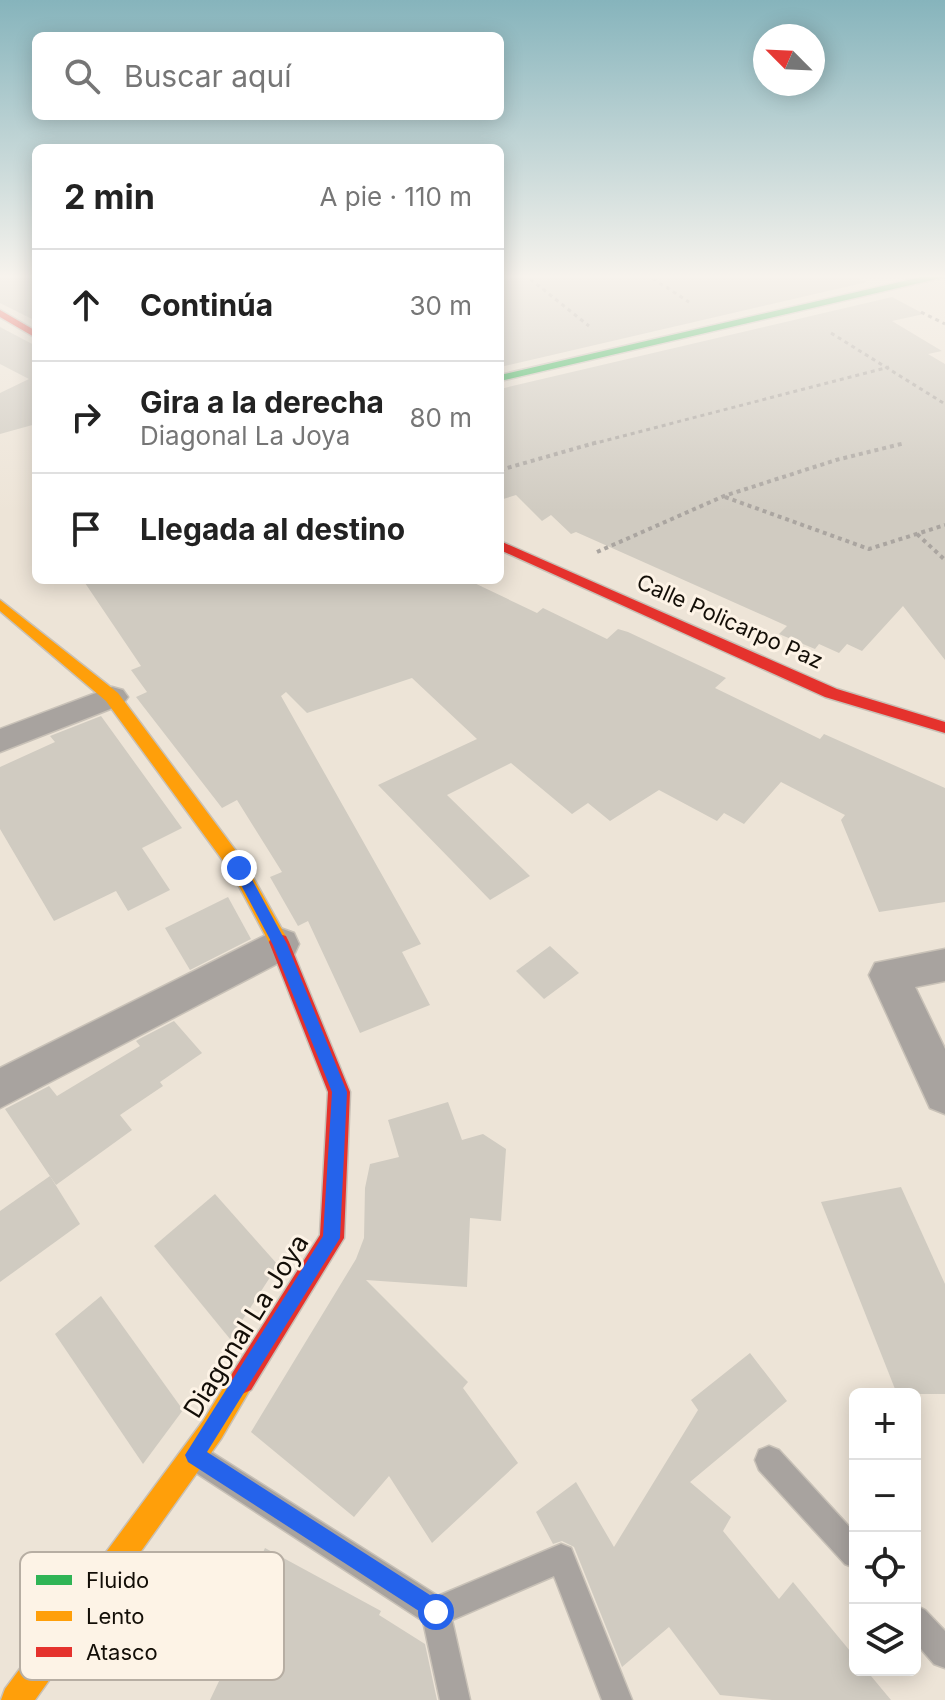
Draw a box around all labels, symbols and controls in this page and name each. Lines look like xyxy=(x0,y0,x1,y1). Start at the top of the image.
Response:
north arrow xyxy=(753,24,825,96)
search box xyxy=(32,32,504,120)
icon: search xyxy=(60,54,104,98)
text: Buscar aquí xyxy=(124,58,291,94)
text: 2 min xyxy=(64,176,155,217)
text: A pie · 110 m xyxy=(320,181,472,212)
icon: ahead xyxy=(64,283,108,327)
text: Continúa xyxy=(140,287,273,323)
text: 30 m xyxy=(409,290,472,321)
text: Gira a la derecha xyxy=(140,384,384,420)
icon: right xyxy=(64,395,108,439)
text: 80 m xyxy=(409,402,472,433)
text: Diagonal La Joya xyxy=(140,420,350,451)
icon: arrive xyxy=(64,507,108,551)
text: Llegada al destino xyxy=(140,511,405,547)
street label: Calle Policarpo Paz xyxy=(633,568,827,674)
route end xyxy=(221,850,257,886)
street label: Diagonal La Joya xyxy=(177,1228,314,1423)
map controls xyxy=(849,1388,921,1676)
button: + xyxy=(849,1388,921,1460)
button: − xyxy=(849,1460,921,1532)
button: locate xyxy=(849,1532,921,1604)
legend xyxy=(20,1552,284,1680)
text: Fluido xyxy=(86,1567,149,1593)
route start xyxy=(418,1594,454,1630)
text: Lento xyxy=(86,1603,144,1629)
button: layers xyxy=(849,1604,921,1676)
text: Atasco xyxy=(86,1639,158,1665)

